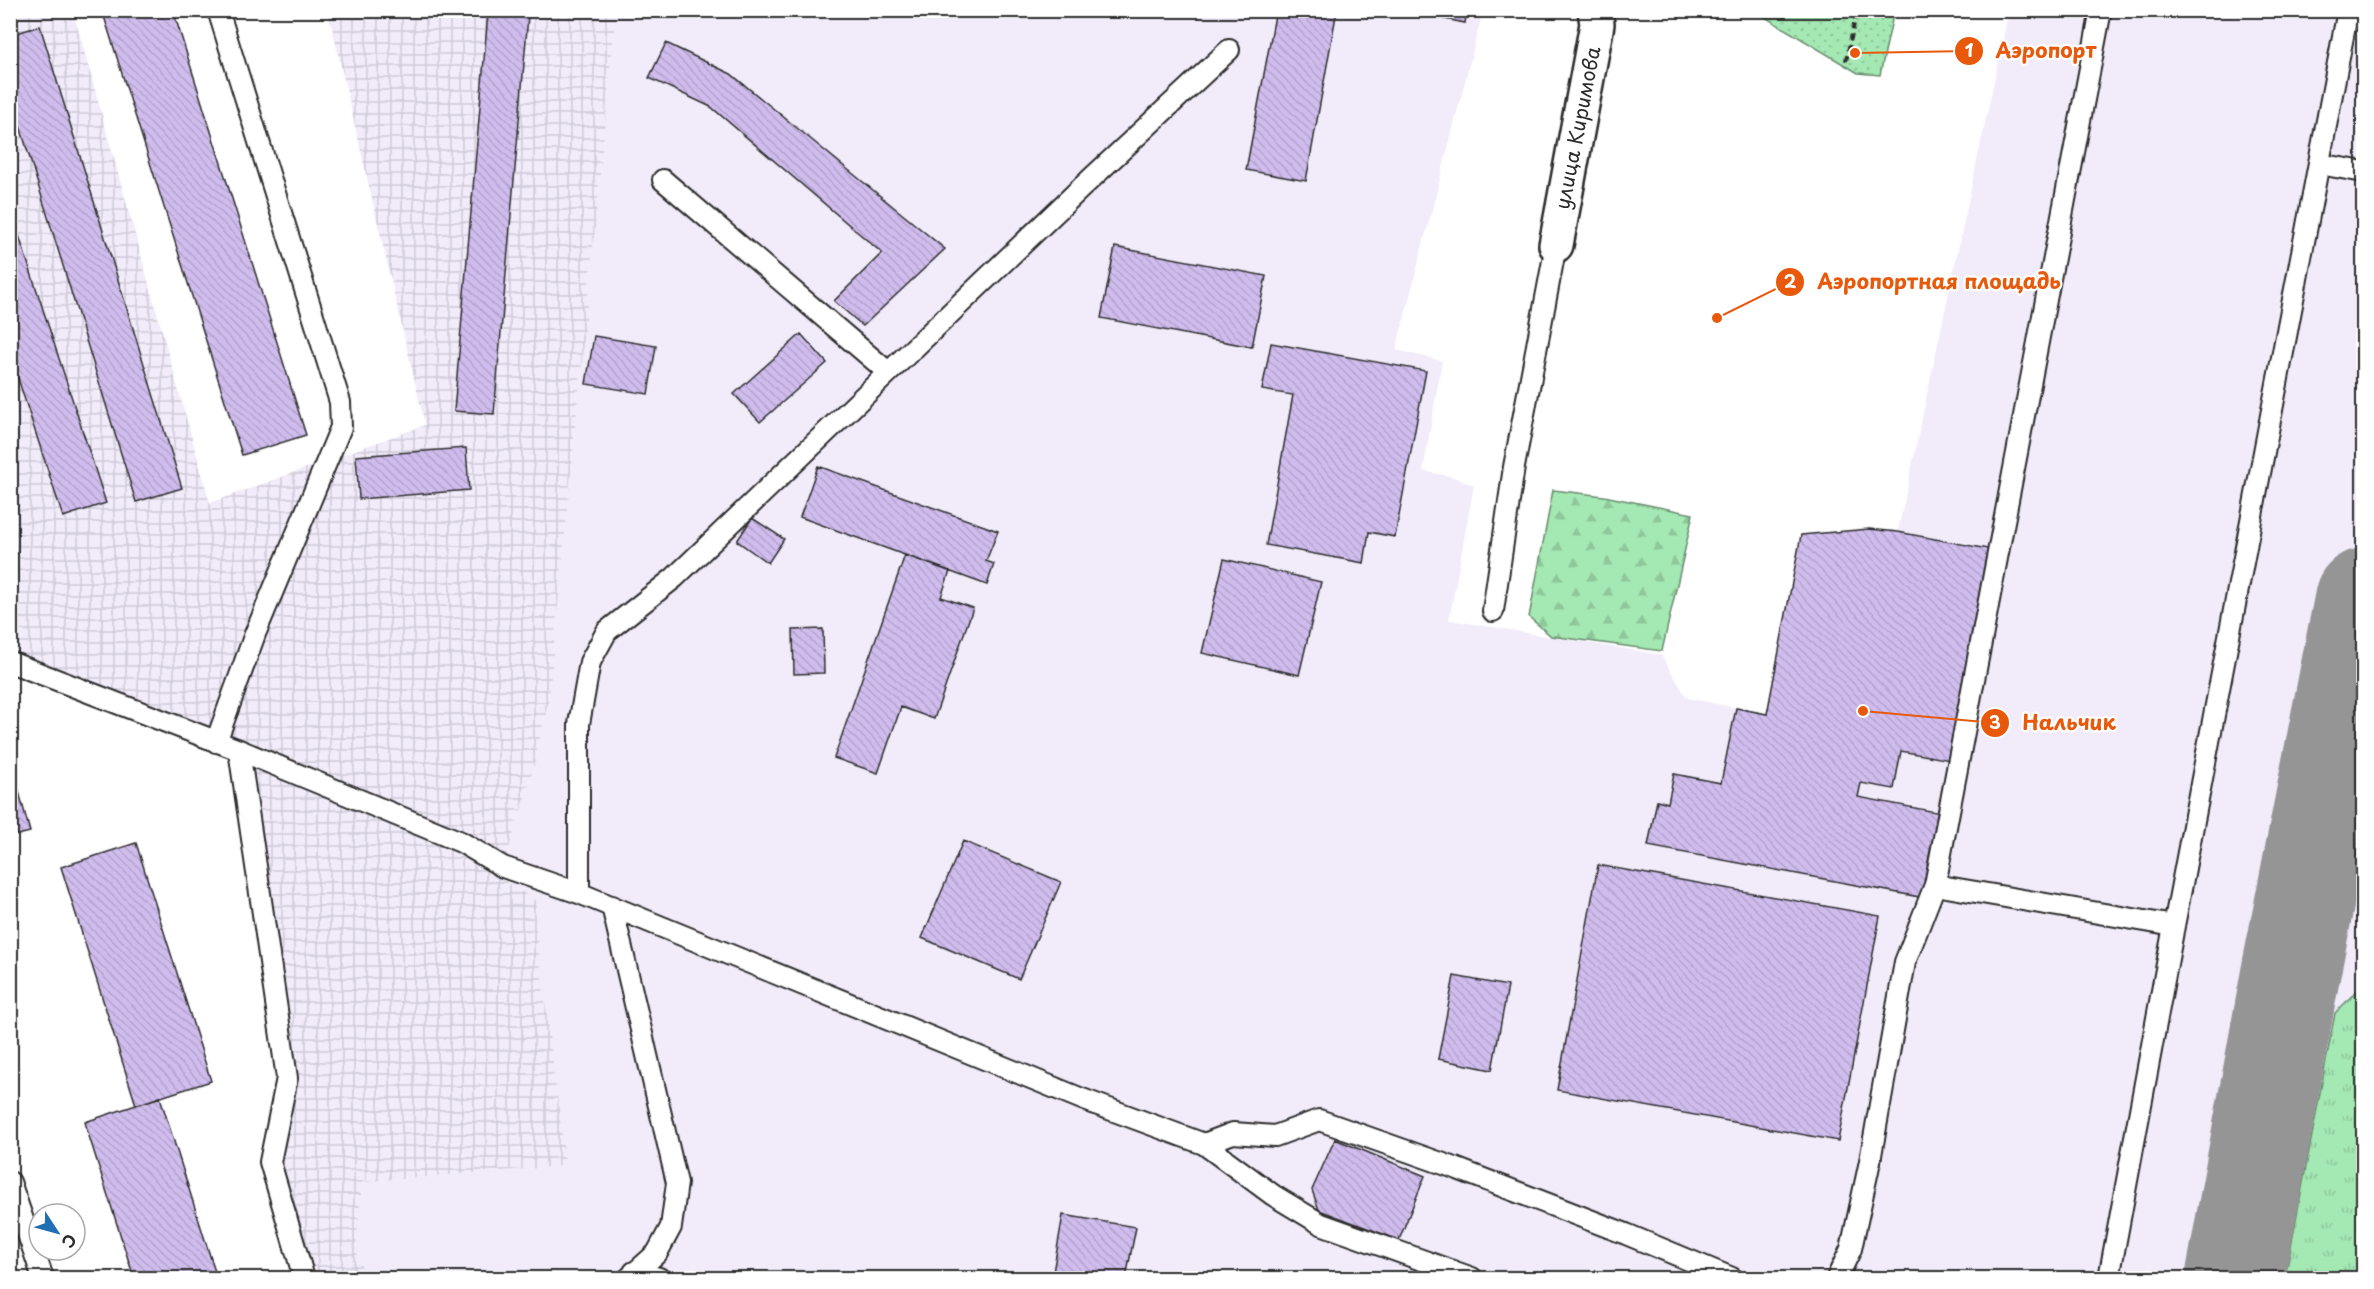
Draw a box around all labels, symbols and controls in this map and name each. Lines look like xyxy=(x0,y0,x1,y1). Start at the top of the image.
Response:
callout: Аэропорт xyxy=(1954,31,2108,70)
text: Аэропорт xyxy=(1995,33,2097,65)
text: 1 xyxy=(1965,36,1974,63)
street label: улица Киримова xyxy=(1547,43,1608,212)
callout: Аэропортная площадь xyxy=(1775,263,2073,302)
text: Аэропортная площадь xyxy=(1816,264,2061,296)
text: 2 xyxy=(1784,267,1797,294)
callout: Нальчик xyxy=(1980,703,2128,742)
text: Нальчик xyxy=(2022,705,2116,737)
text: 3 xyxy=(1989,708,2001,735)
north arrow xyxy=(27,1202,87,1262)
text: С xyxy=(57,1229,83,1253)

